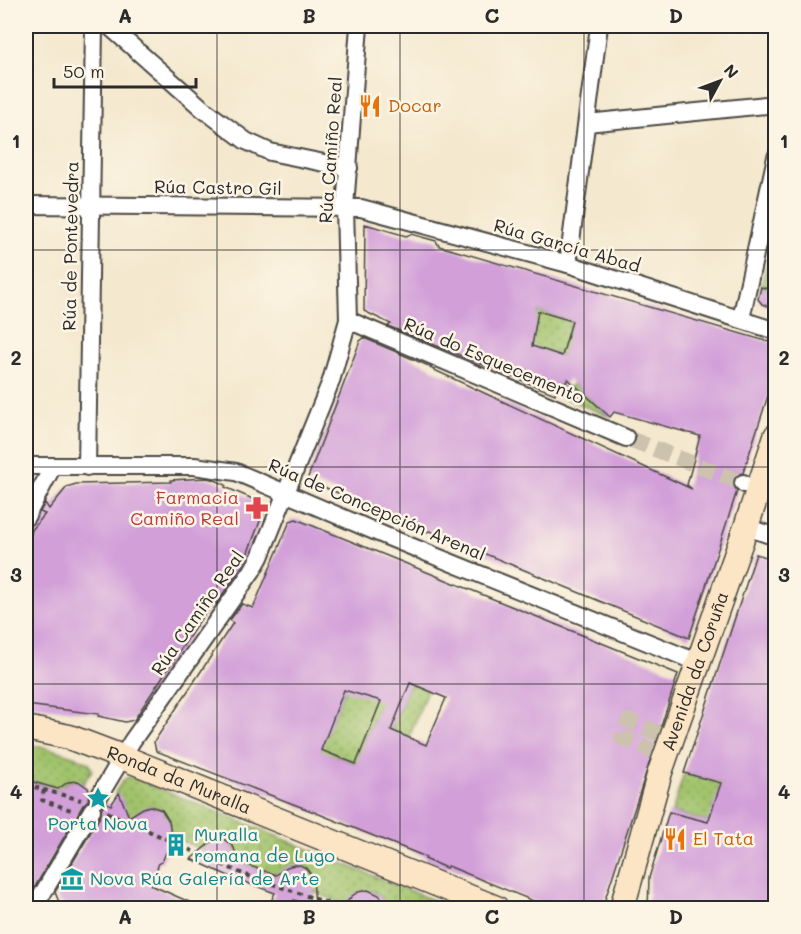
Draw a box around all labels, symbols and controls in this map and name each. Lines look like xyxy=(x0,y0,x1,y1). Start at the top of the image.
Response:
text: A xyxy=(118,2,132,28)
text: B xyxy=(302,2,316,28)
text: C xyxy=(485,2,500,28)
text: D xyxy=(669,2,683,28)
scale bar xyxy=(54,51,196,89)
north arrow xyxy=(690,51,750,111)
text: 50 m xyxy=(63,59,105,83)
text: N xyxy=(720,59,744,82)
street label: Rúa Camiño Real xyxy=(313,76,347,224)
restaurant icon: Docar xyxy=(357,93,383,119)
place label: Docar xyxy=(388,93,442,117)
text: 1 xyxy=(12,127,20,153)
text: 1 xyxy=(780,127,788,153)
street label: Rúa de Pontevedra xyxy=(57,161,83,331)
street label: Rúa Castro Gil xyxy=(154,174,282,200)
street label: Rúa García Abad xyxy=(491,213,643,277)
street label: Rúa do Esquecemento xyxy=(401,311,588,409)
text: 2 xyxy=(10,344,22,370)
text: 2 xyxy=(778,344,790,370)
street label: Rúa de Concepción Arenal xyxy=(265,452,490,566)
place label: Farmacia Camiño Real xyxy=(130,485,239,530)
pharmacy icon: Farmacia Camiño Real xyxy=(244,495,270,521)
street label: Rúa Camiño Real xyxy=(145,545,249,680)
text: 3 xyxy=(10,561,22,587)
text: 3 xyxy=(778,561,790,587)
street label: Avenida da Coruña xyxy=(655,588,733,754)
street label: Ronda da Muralla xyxy=(104,739,255,819)
text: 4 xyxy=(10,778,23,804)
text: 4 xyxy=(778,778,791,804)
place icon: Porta Nova xyxy=(85,785,111,811)
place label: Porta Nova xyxy=(48,811,148,835)
place label: Muralla romana de Lugo xyxy=(194,822,335,867)
restaurant icon: El Tata xyxy=(662,826,688,852)
place label: El Tata xyxy=(693,826,754,850)
building icon: Muralla romana de Lugo xyxy=(163,832,189,858)
museum icon: Nova Rúa Galería de Arte xyxy=(59,866,85,892)
place label: Nova Rúa Galería de Arte xyxy=(90,866,320,890)
text: A xyxy=(118,903,132,929)
text: B xyxy=(302,903,316,929)
text: C xyxy=(485,903,500,929)
text: D xyxy=(669,903,683,929)

